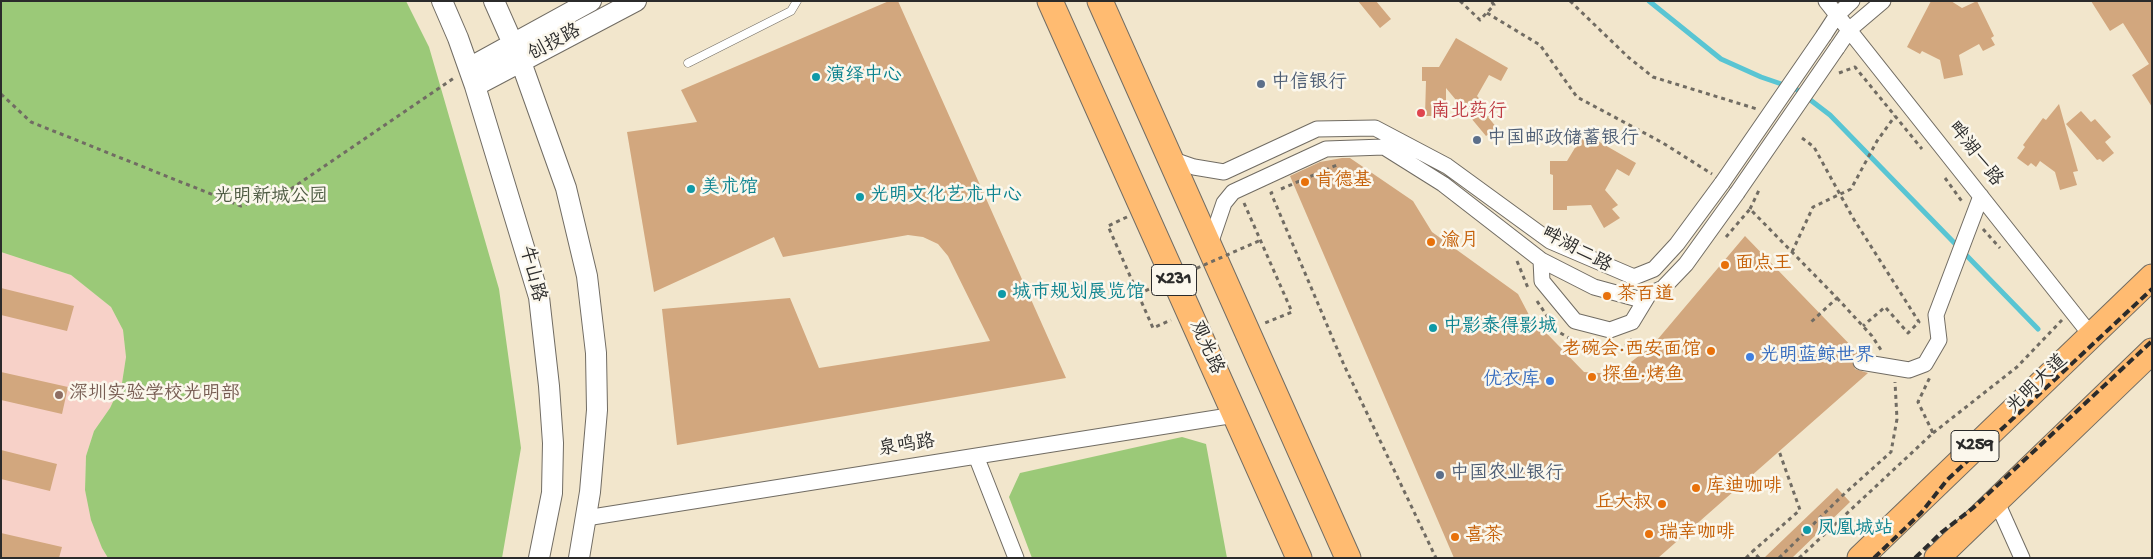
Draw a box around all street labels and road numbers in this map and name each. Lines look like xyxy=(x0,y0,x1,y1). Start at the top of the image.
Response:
street label: 创投路 xyxy=(524,21,586,67)
street label: 畔湖一路 xyxy=(1942,118,2006,192)
street label: 畔湖二路 xyxy=(1537,223,1615,279)
street label: 牛山路 xyxy=(513,244,549,304)
road number: X231 xyxy=(1152,264,1196,296)
street label: 观光路 xyxy=(1183,317,1227,379)
street label: 光明大道 xyxy=(2003,350,2073,420)
street label: 泉鸣路 xyxy=(877,431,937,463)
road number: X259 xyxy=(1951,431,1999,462)

